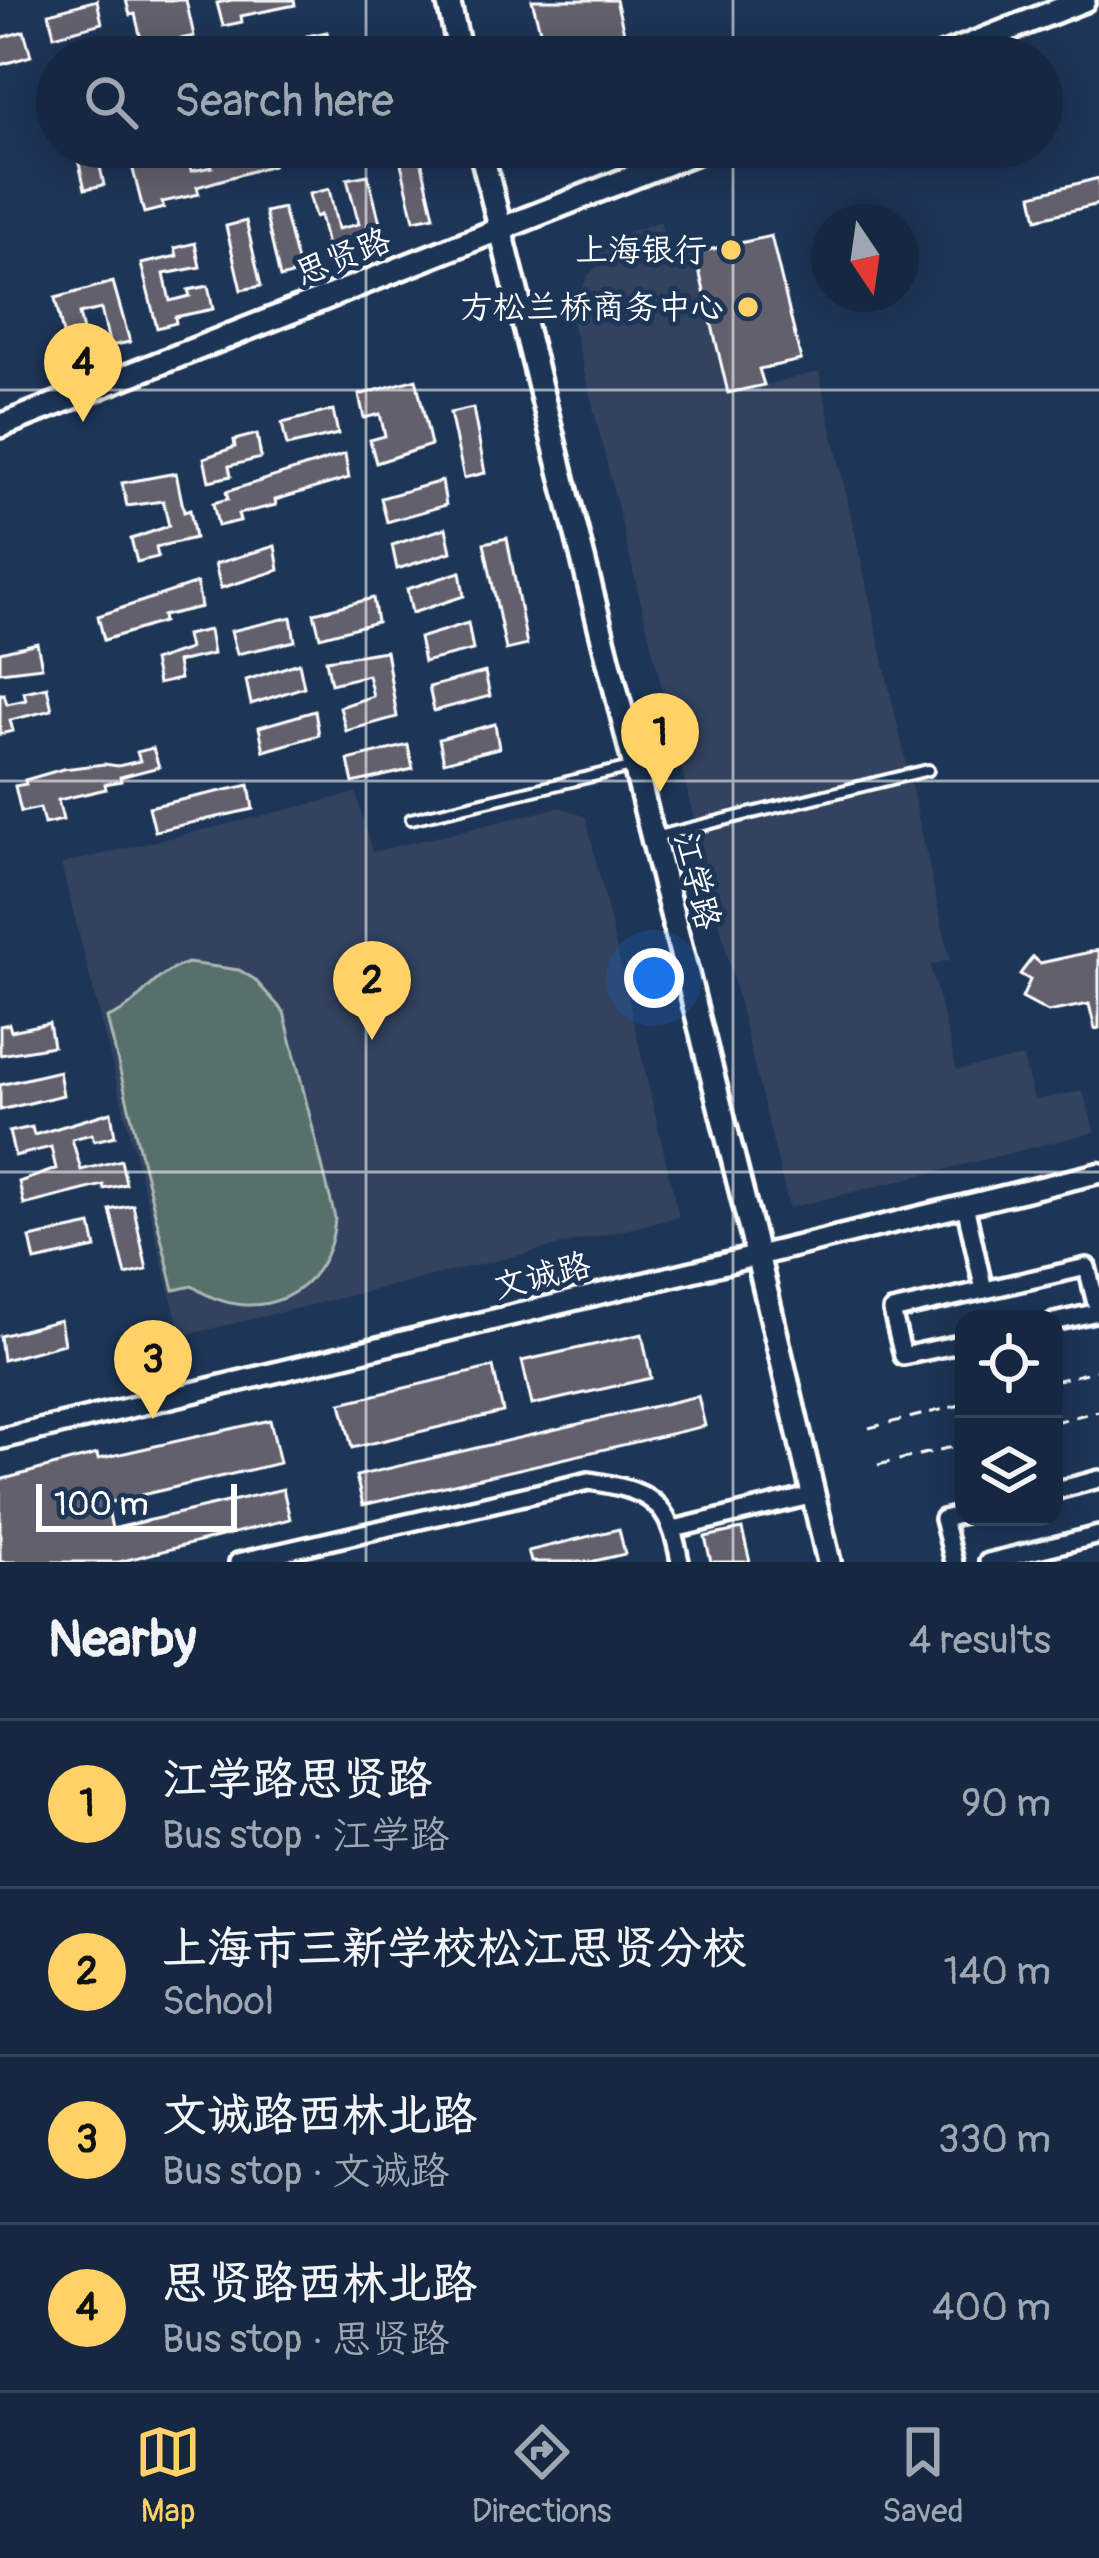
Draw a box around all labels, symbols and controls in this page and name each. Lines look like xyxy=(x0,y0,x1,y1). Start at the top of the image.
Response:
search box xyxy=(36,36,1063,168)
icon: search xyxy=(78,69,144,135)
text: Search here xyxy=(174,74,394,130)
north arrow xyxy=(811,204,919,312)
street label: 思贤路 xyxy=(289,219,397,295)
place label: 上海银行 xyxy=(575,230,707,271)
marker: 上海银行 xyxy=(718,237,744,263)
place label: 方松兰桥商务中心 xyxy=(460,287,724,328)
marker: 方松兰桥商务中心 xyxy=(735,294,761,320)
pin: 4 xyxy=(44,323,122,422)
pin: 1 xyxy=(621,693,699,792)
street label: 江学路 xyxy=(665,828,729,934)
pin: 2 xyxy=(333,941,411,1040)
your location xyxy=(624,948,684,1008)
street label: 文诚路 xyxy=(489,1244,595,1308)
map controls xyxy=(955,1310,1063,1526)
button: locate xyxy=(955,1310,1063,1418)
pin: 3 xyxy=(114,1320,192,1419)
button: layers xyxy=(955,1418,1063,1526)
scale bar xyxy=(36,1478,237,1531)
text: 100 m xyxy=(54,1484,148,1525)
text: Nearby xyxy=(48,1608,196,1672)
text: 4 results xyxy=(909,1616,1051,1665)
text: 江学路思贤路 xyxy=(162,1752,432,1808)
text: 1 xyxy=(79,1779,95,1828)
text: 90 m xyxy=(961,1779,1051,1828)
text: Bus stop · 江学路 xyxy=(162,1811,449,1860)
text: 上海市三新学校松江思贤分校 xyxy=(162,1921,747,1977)
text: 2 xyxy=(76,1947,98,1996)
text: 140 m xyxy=(943,1947,1051,1996)
text: School xyxy=(162,1977,274,2026)
text: 文诚路西林北路 xyxy=(162,2088,477,2144)
text: 3 xyxy=(76,2115,98,2164)
text: 330 m xyxy=(938,2115,1051,2164)
text: Bus stop · 文诚路 xyxy=(162,2147,449,2196)
text: 思贤路西林北路 xyxy=(162,2256,477,2312)
text: 4 xyxy=(76,2283,98,2332)
text: 400 m xyxy=(932,2283,1051,2332)
text: Bus stop · 思贤路 xyxy=(162,2315,449,2364)
tab: Map xyxy=(135,2419,201,2532)
tab: Directions xyxy=(472,2419,612,2532)
tab: Saved xyxy=(882,2419,964,2532)

